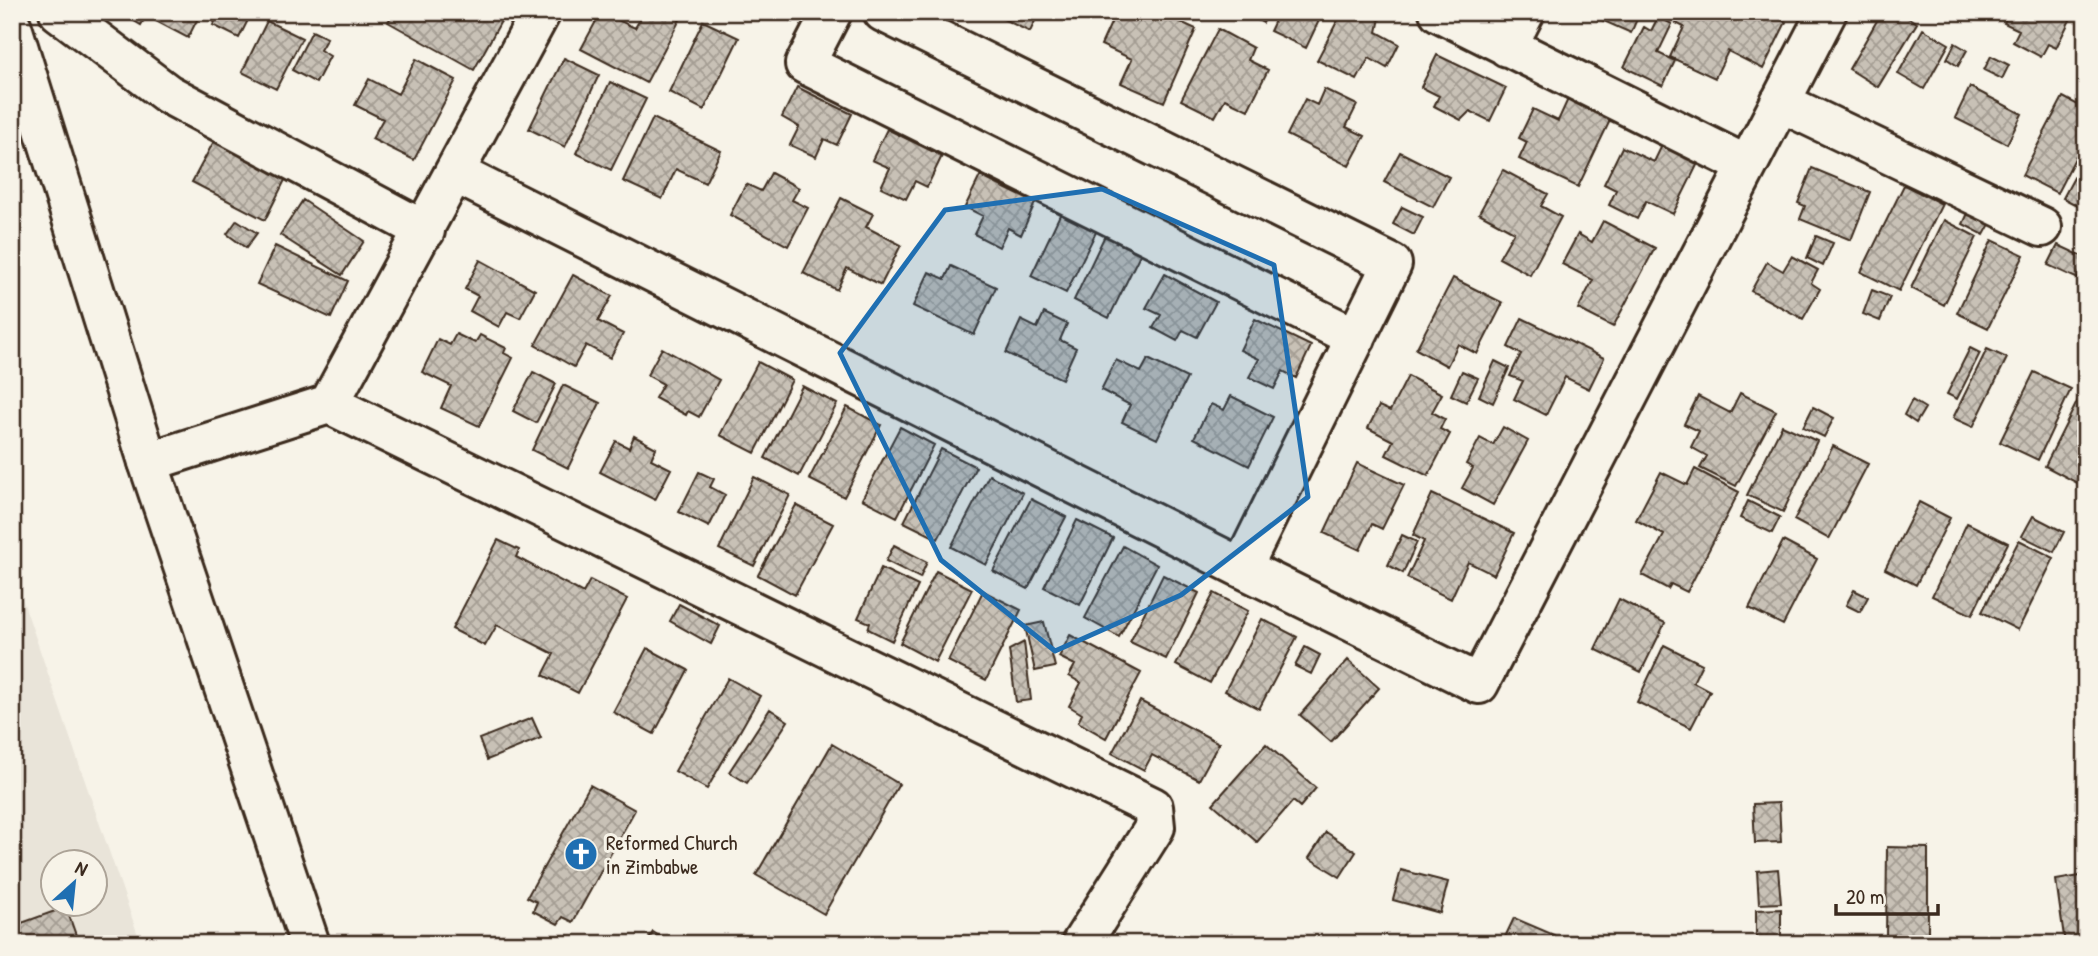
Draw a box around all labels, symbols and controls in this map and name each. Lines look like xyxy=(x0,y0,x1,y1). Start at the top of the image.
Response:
place label: Reformed Church in Zimbabwe xyxy=(606,828,738,881)
church icon: Reformed Church in Zimbabwe xyxy=(562,835,600,873)
north arrow xyxy=(38,848,108,918)
text: N xyxy=(71,854,92,882)
scale bar xyxy=(1836,872,1937,916)
text: 20 m xyxy=(1846,882,1884,911)

